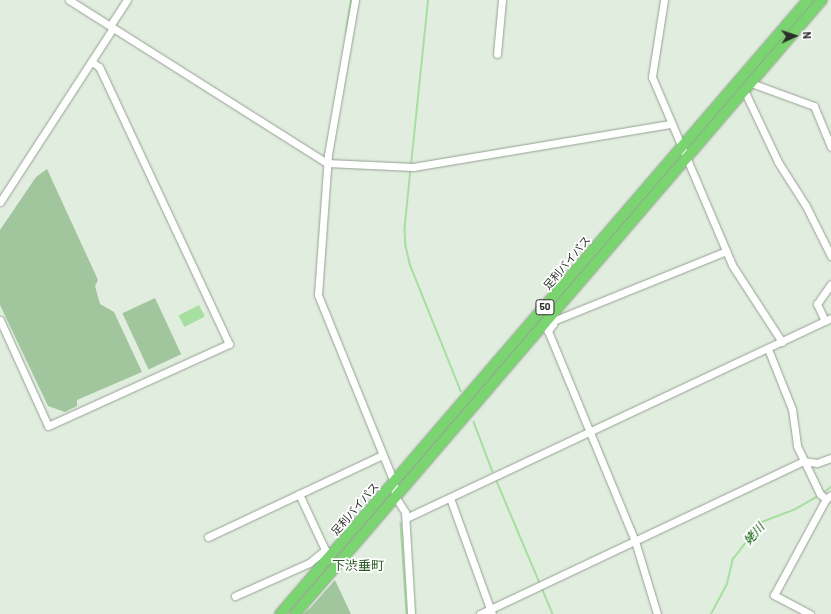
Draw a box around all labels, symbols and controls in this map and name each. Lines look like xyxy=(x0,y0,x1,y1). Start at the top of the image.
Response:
north arrow xyxy=(775,16,815,56)
text: N xyxy=(801,31,814,39)
street label: 足利バイパス xyxy=(541,233,593,293)
road number: 50 xyxy=(535,299,555,315)
street label: 足利バイパス xyxy=(328,480,382,538)
water label: 姥川 xyxy=(741,520,767,548)
district label: 下渋垂町 xyxy=(332,557,384,573)

